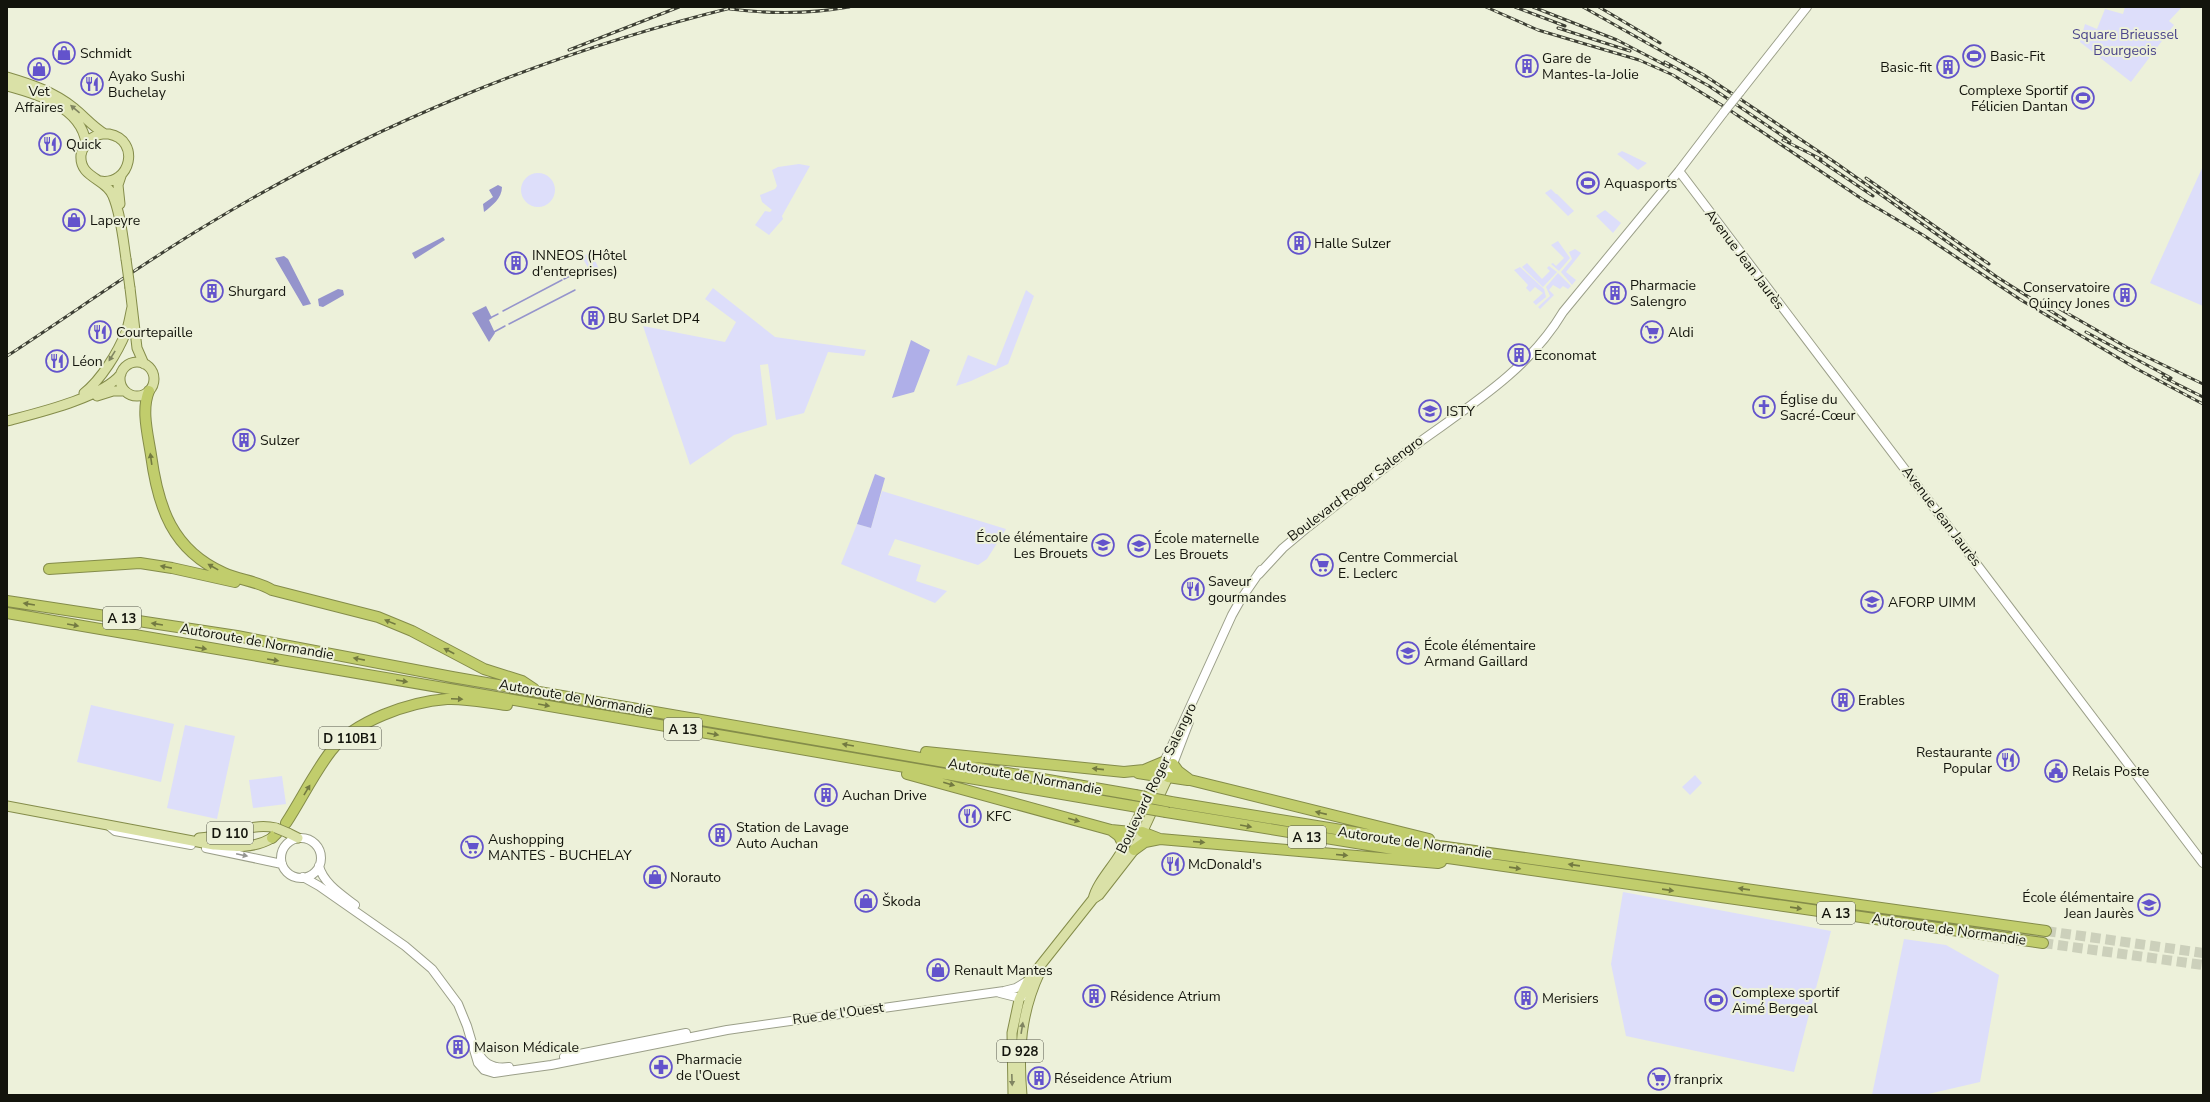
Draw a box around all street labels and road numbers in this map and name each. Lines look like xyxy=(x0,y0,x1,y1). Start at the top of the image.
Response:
street label: Avenue Jean Jaurès xyxy=(1701,205,1789,314)
street label: Boulevard Roger Salengro xyxy=(1284,431,1427,546)
street label: Avenue Jean Jaurès xyxy=(1898,462,1986,571)
road number: A 13 xyxy=(103,607,141,629)
street label: Autoroute de Normandie xyxy=(179,619,335,664)
street label: Autoroute de Normandie xyxy=(498,675,654,720)
street label: Boulevard Roger Salengro xyxy=(1112,700,1201,857)
road number: A 13 xyxy=(664,718,702,740)
road number: D 110B1 xyxy=(319,727,381,749)
street label: Autoroute de Normandie xyxy=(947,754,1103,799)
road number: D 110 xyxy=(207,822,253,844)
street label: Autoroute de Normandie xyxy=(1337,822,1493,863)
road number: A 13 xyxy=(1288,826,1326,848)
road number: A 13 xyxy=(1817,902,1855,924)
street label: Autoroute de Normandie xyxy=(1871,909,2027,950)
street label: Rue de l'Ouest xyxy=(791,998,885,1029)
road number: D 928 xyxy=(997,1040,1043,1062)

